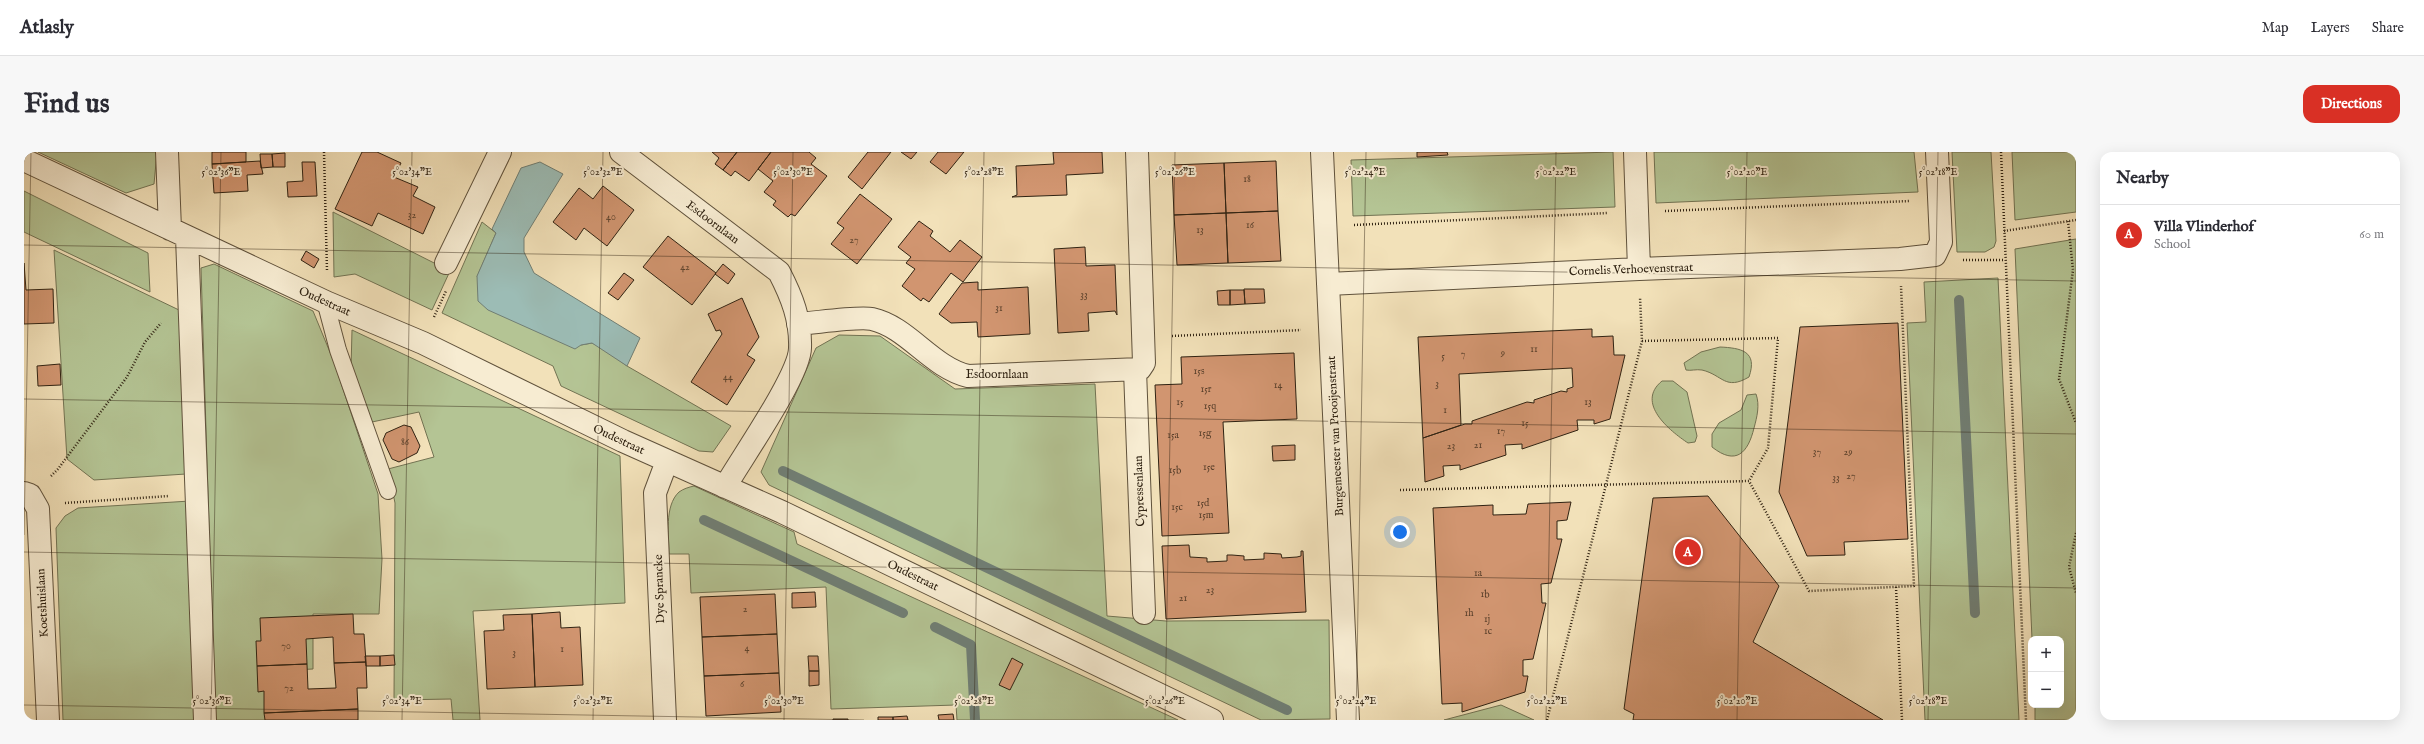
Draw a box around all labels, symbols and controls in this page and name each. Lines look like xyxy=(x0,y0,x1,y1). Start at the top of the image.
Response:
text: Atlasly xyxy=(20,16,74,40)
text: Map xyxy=(2262,19,2289,37)
text: Layers xyxy=(2311,19,2350,37)
text: Share xyxy=(2372,19,2404,37)
button: Directions xyxy=(2303,85,2400,123)
text: Find us xyxy=(24,87,110,122)
text: 5°02'36"E xyxy=(201,166,241,179)
text: 5°02'34"E xyxy=(392,166,432,179)
text: 5°02'32"E xyxy=(583,166,623,179)
text: 5°02'30"E xyxy=(773,166,813,179)
text: 5°02'28"E xyxy=(964,166,1004,179)
text: 5°02'26"E xyxy=(1155,166,1195,179)
text: 5°02'24"E xyxy=(1345,166,1385,179)
text: 5°02'22"E xyxy=(1536,166,1576,179)
text: 5°02'20"E xyxy=(1727,166,1767,179)
text: 5°02'18"E xyxy=(1919,166,1957,179)
text: Nearby xyxy=(2116,168,2169,189)
house number: 18 xyxy=(1243,173,1251,186)
street label: Esdoornlaan xyxy=(683,198,743,248)
house number: 32 xyxy=(408,209,417,222)
house number: 40 xyxy=(606,211,616,224)
text: Villa Vlinderhof xyxy=(2154,217,2254,236)
house number: 16 xyxy=(1246,219,1255,232)
house number: 13 xyxy=(1196,224,1204,237)
text: A xyxy=(2125,226,2133,243)
text: 60 m xyxy=(2359,226,2384,243)
house number: 27 xyxy=(849,234,859,247)
text: School xyxy=(2154,236,2191,253)
street label: Cornelis Verhoevenstraat xyxy=(1569,260,1693,279)
house number: 42 xyxy=(680,261,690,274)
street label: Oudestraat xyxy=(296,283,353,320)
house number: 33 xyxy=(1080,289,1088,302)
house number: 31 xyxy=(995,302,1003,315)
house number: 11 xyxy=(1530,343,1538,356)
house number: 9 xyxy=(1500,347,1505,360)
house number: 7 xyxy=(1461,348,1466,361)
house number: 5 xyxy=(1441,350,1445,363)
street label: Burgemeester van Prooijenstraat xyxy=(1324,355,1347,517)
house number: 15s xyxy=(1194,365,1205,378)
street label: Esdoornlaan xyxy=(966,367,1029,382)
house number: 44 xyxy=(723,371,733,384)
house number: 3 xyxy=(1435,378,1439,391)
house number: 14 xyxy=(1274,379,1282,392)
house number: 15r xyxy=(1200,383,1212,396)
house number: 15 xyxy=(1176,396,1184,409)
house number: 13 xyxy=(1584,396,1592,409)
house number: 15q xyxy=(1204,400,1217,413)
house number: 1 xyxy=(1443,404,1447,417)
house number: 15 xyxy=(1521,417,1529,430)
street label: Oudestraat xyxy=(591,421,647,458)
house number: 17 xyxy=(1497,425,1506,438)
house number: 15g xyxy=(1199,427,1212,440)
house number: 15a xyxy=(1167,429,1180,442)
house number: 86 xyxy=(401,436,410,449)
house number: 21 xyxy=(1474,439,1482,452)
house number: 23 xyxy=(1447,440,1455,453)
house number: 37 xyxy=(1813,446,1822,459)
house number: 29 xyxy=(1843,446,1853,459)
street label: Cypressenlaan xyxy=(1131,454,1149,527)
house number: 15e xyxy=(1203,461,1215,474)
house number: 15b xyxy=(1169,464,1181,477)
house number: 27 xyxy=(1846,470,1856,483)
house number: 33 xyxy=(1832,472,1840,485)
house number: 15d xyxy=(1197,497,1210,510)
house number: 15c xyxy=(1171,501,1183,514)
house number: 15m xyxy=(1198,509,1214,522)
your location xyxy=(1390,522,1410,542)
pin: A xyxy=(1675,537,1701,567)
street label: Dye Sprancke xyxy=(651,554,669,624)
street label: Oudestraat xyxy=(885,557,941,594)
house number: 1a xyxy=(1474,567,1483,580)
street label: Koetshuislaan xyxy=(33,568,52,638)
house number: 23 xyxy=(1206,584,1214,597)
house number: 1b xyxy=(1480,588,1490,601)
house number: 21 xyxy=(1179,592,1187,605)
house number: 2 xyxy=(743,603,748,616)
house number: 1h xyxy=(1464,607,1474,620)
house number: 1j xyxy=(1484,613,1490,626)
house number: 1c xyxy=(1484,625,1492,638)
map controls xyxy=(2028,636,2064,708)
button: + xyxy=(2028,636,2064,672)
house number: 70 xyxy=(281,640,291,653)
house number: 4 xyxy=(745,642,750,655)
house number: 1 xyxy=(560,643,564,656)
house number: 3 xyxy=(512,647,516,660)
button: − xyxy=(2028,672,2064,708)
house number: 6 xyxy=(740,678,745,691)
house number: 72 xyxy=(284,682,294,695)
text: 5°02'36"E xyxy=(192,695,232,708)
text: 5°02'34"E xyxy=(382,695,422,708)
text: 5°02'32"E xyxy=(573,695,613,708)
text: 5°02'30"E xyxy=(764,695,804,708)
text: 5°02'28"E xyxy=(954,695,994,708)
text: 5°02'26"E xyxy=(1145,695,1185,708)
text: 5°02'24"E xyxy=(1336,695,1376,708)
text: 5°02'22"E xyxy=(1527,695,1567,708)
text: 5°02'20"E xyxy=(1717,695,1757,708)
text: 5°02'18"E xyxy=(1909,695,1947,708)

